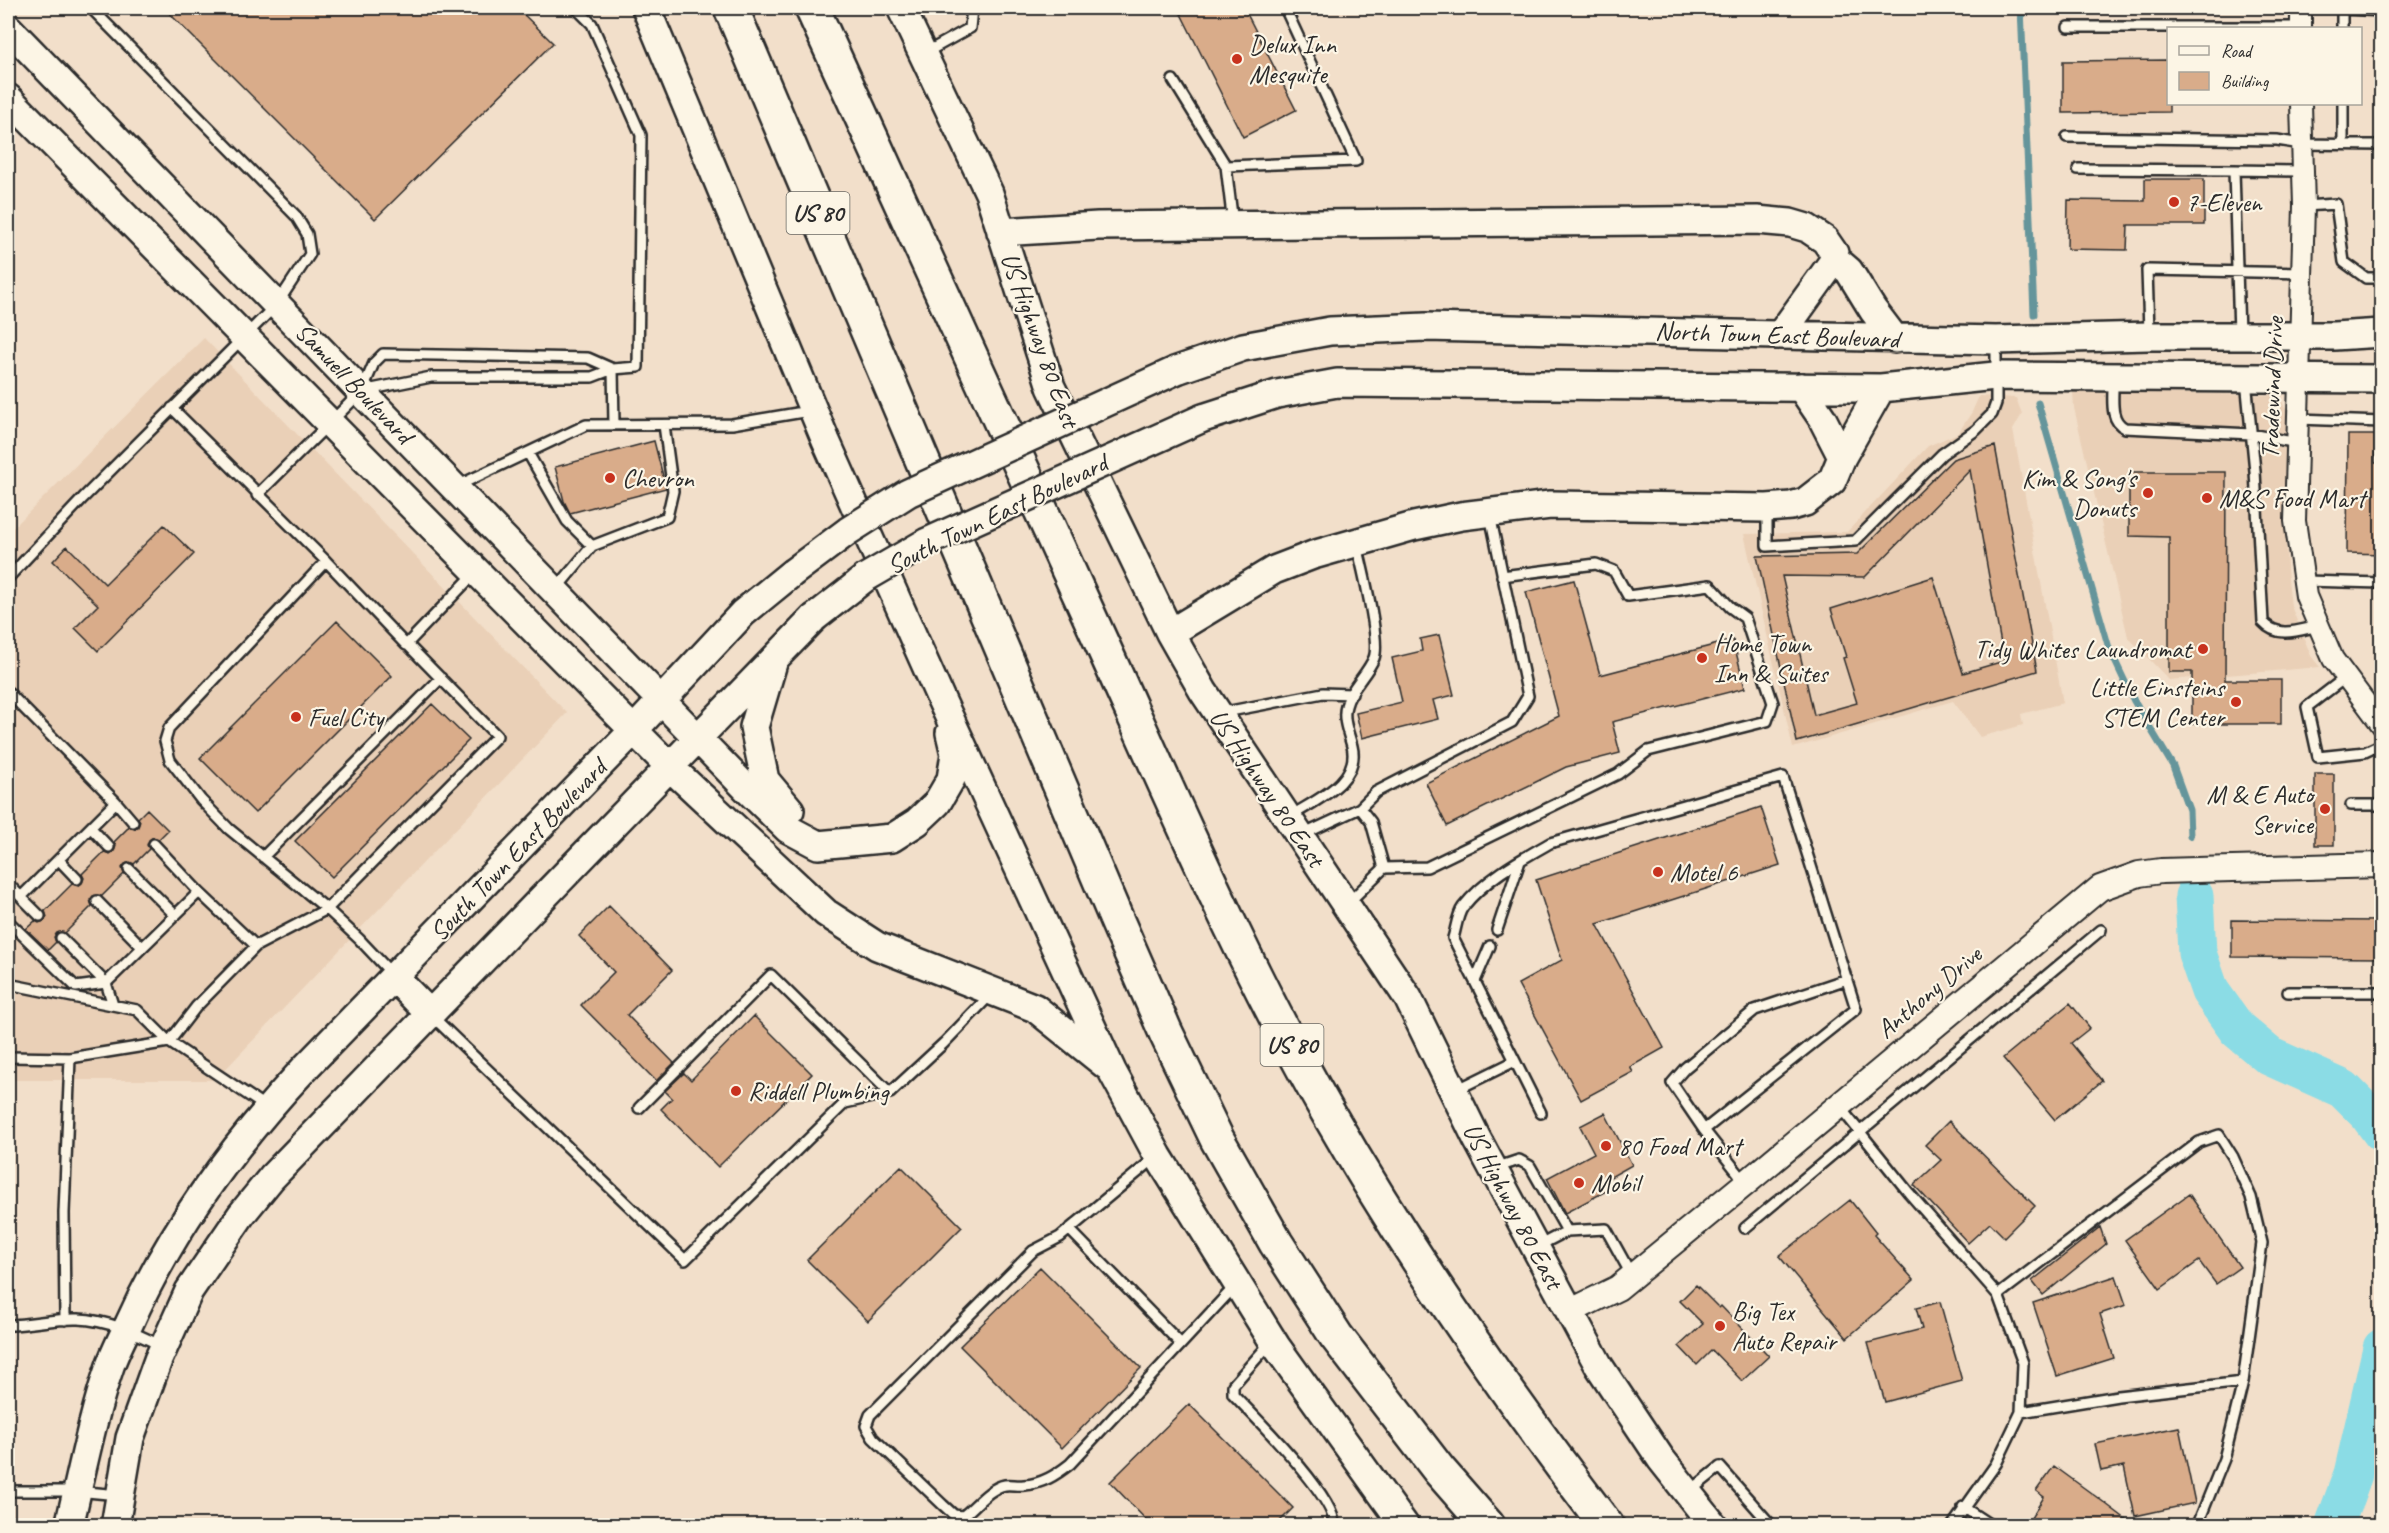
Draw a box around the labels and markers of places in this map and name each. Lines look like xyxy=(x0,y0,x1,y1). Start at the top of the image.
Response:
place label: Delux Inn Mesquite xyxy=(1249,28,1337,91)
marker: Delux Inn Mesquite xyxy=(1230,52,1244,66)
place label: 7-Eleven xyxy=(2186,186,2263,219)
marker: 7-Eleven xyxy=(2167,195,2181,209)
place label: Chevron xyxy=(622,462,695,495)
place label: Kim & Song's Donuts xyxy=(2022,462,2138,525)
marker: Chevron xyxy=(603,471,617,485)
place label: M&S Food Mart xyxy=(2219,482,2369,515)
marker: Kim & Song's Donuts xyxy=(2141,486,2155,500)
marker: M&S Food Mart xyxy=(2200,491,2214,505)
place label: Home Town Inn & Suites xyxy=(1714,627,1829,690)
place label: Tidy Whites Laundromat xyxy=(1974,633,2193,666)
marker: Tidy Whites Laundromat xyxy=(2196,642,2210,656)
marker: Home Town Inn & Suites xyxy=(1695,651,1709,665)
place label: Little Einsteins STEM Center xyxy=(2090,671,2227,734)
marker: Little Einsteins STEM Center xyxy=(2229,695,2243,709)
place label: Fuel City xyxy=(308,701,385,734)
marker: Fuel City xyxy=(289,710,303,724)
place label: M & E Auto Service xyxy=(2207,778,2316,841)
marker: M & E Auto Service xyxy=(2318,802,2332,816)
place label: Motel 6 xyxy=(1670,856,1739,889)
marker: Motel 6 xyxy=(1651,865,1665,879)
place label: Riddell Plumbing xyxy=(748,1075,890,1108)
marker: Riddell Plumbing xyxy=(729,1084,743,1098)
place label: 80 Food Mart xyxy=(1618,1130,1745,1163)
marker: 80 Food Mart xyxy=(1599,1139,1613,1153)
place label: Mobil xyxy=(1591,1167,1644,1200)
marker: Mobil xyxy=(1572,1176,1586,1190)
place label: Big Tex Auto Repair xyxy=(1732,1295,1839,1358)
marker: Big Tex Auto Repair xyxy=(1713,1319,1727,1333)

